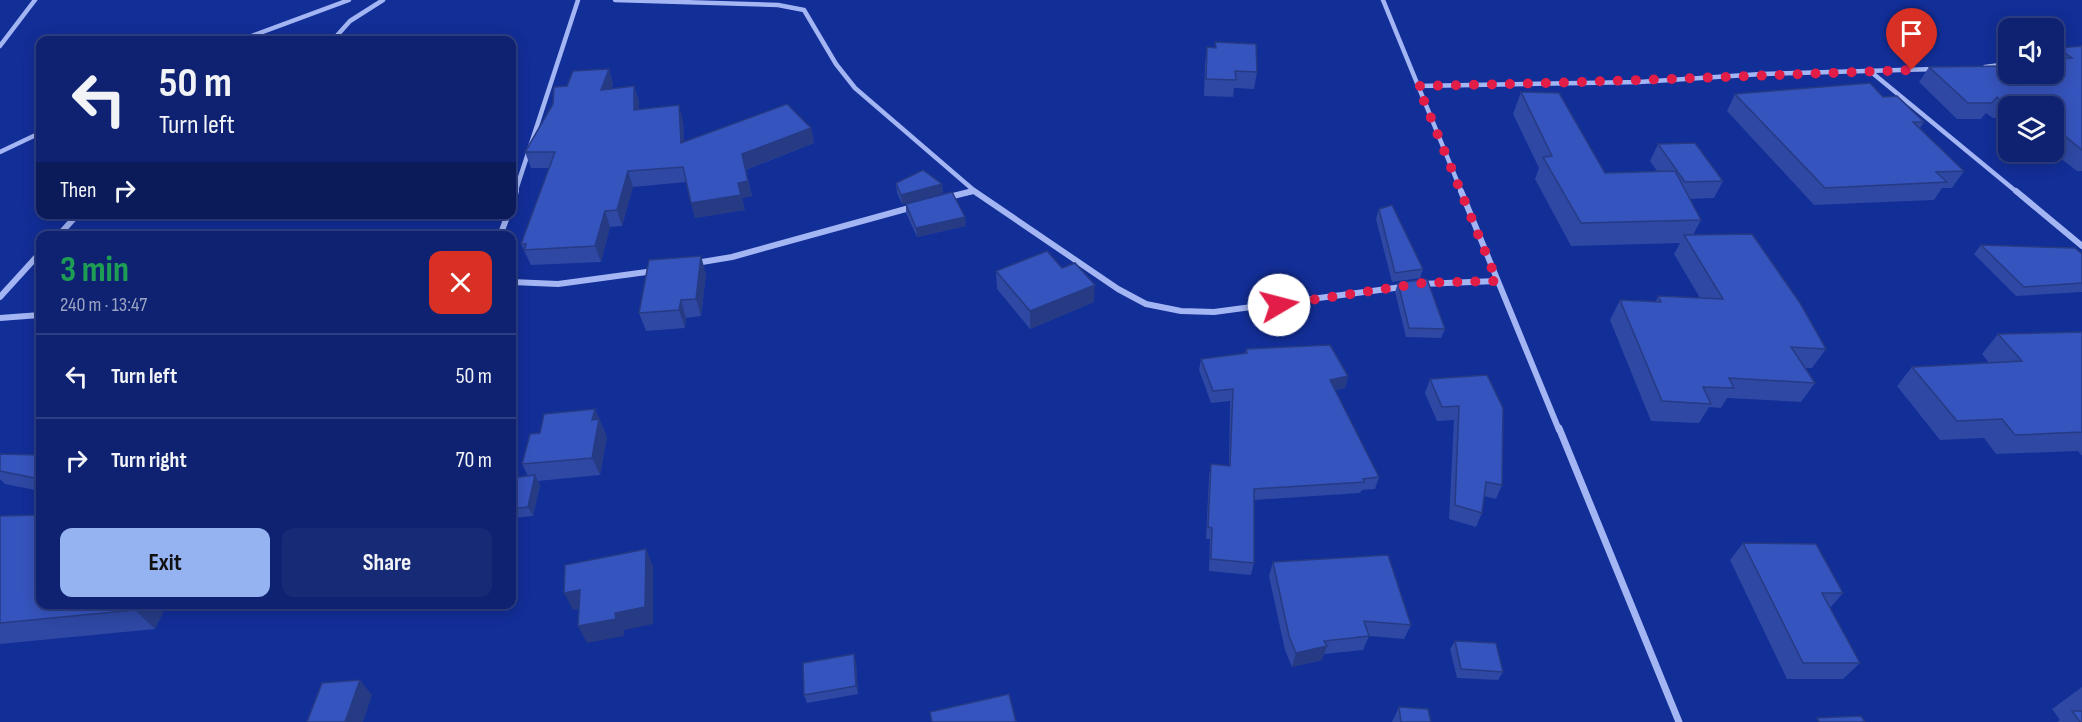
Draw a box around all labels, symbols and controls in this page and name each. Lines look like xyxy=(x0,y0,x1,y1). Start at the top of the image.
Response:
pin xyxy=(1886,8,1937,70)
icon: arrive xyxy=(1895,17,1928,50)
map controls xyxy=(1998,18,2064,162)
button: sound xyxy=(1998,18,2064,84)
text: 50 m xyxy=(159,58,232,109)
icon: left xyxy=(60,60,138,138)
button: layers xyxy=(1998,96,2064,162)
text: Turn left xyxy=(159,109,235,141)
icon: right xyxy=(108,174,141,207)
text: Then xyxy=(60,177,96,204)
text: 3 min xyxy=(60,249,129,292)
button: close xyxy=(429,251,492,314)
position arrow xyxy=(1247,273,1311,337)
text: 240 m · 13:47 xyxy=(60,293,147,317)
icon: left xyxy=(60,360,93,393)
text: Turn left xyxy=(111,363,177,390)
text: 50 m xyxy=(456,363,492,390)
icon: right xyxy=(60,444,93,477)
text: Turn right xyxy=(111,447,187,474)
text: 70 m xyxy=(456,447,492,474)
button: Exit xyxy=(60,528,270,597)
button: Share xyxy=(282,528,492,597)

